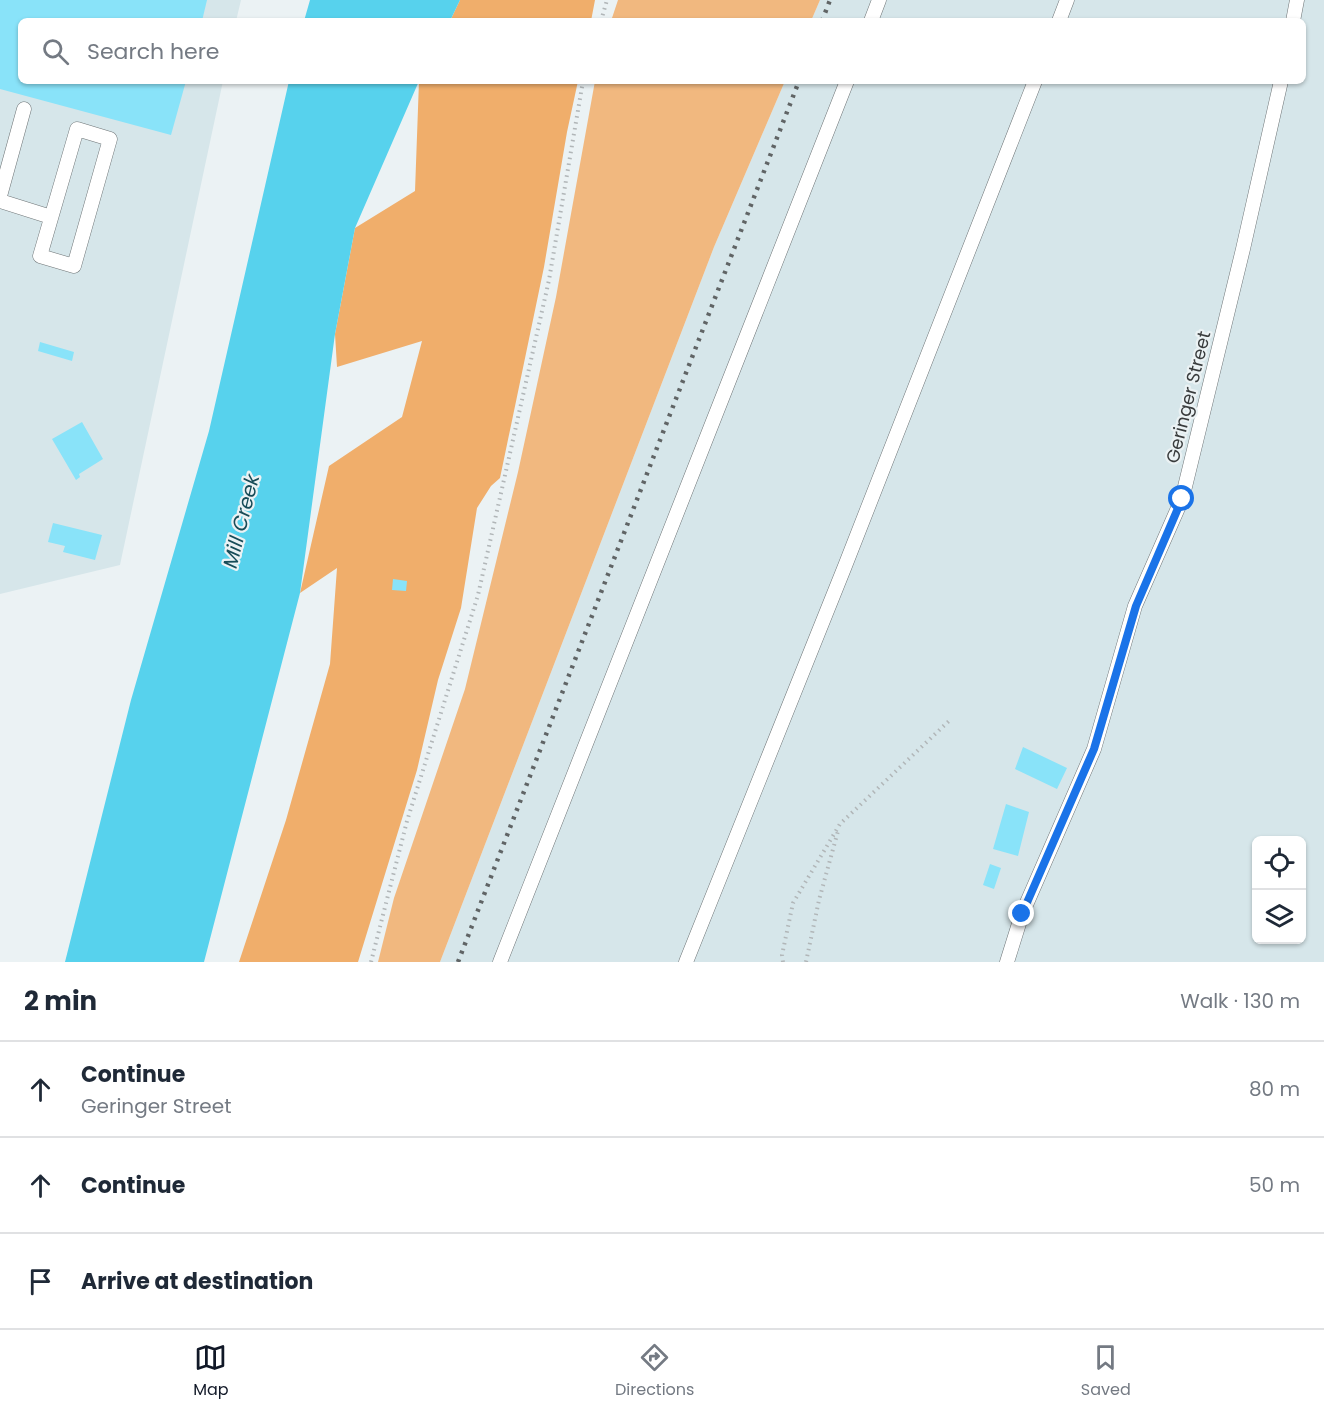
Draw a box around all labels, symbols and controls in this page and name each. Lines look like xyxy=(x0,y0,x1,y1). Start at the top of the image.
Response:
search box xyxy=(18,18,1306,84)
icon: search xyxy=(39,35,72,68)
text: Search here xyxy=(87,36,220,67)
street label: Geringer Street xyxy=(1159,328,1217,466)
water label: Mill Creek xyxy=(216,469,267,571)
route start xyxy=(1168,485,1194,511)
map controls xyxy=(1252,836,1306,944)
button: locate xyxy=(1252,836,1306,890)
button: layers xyxy=(1252,890,1306,944)
route end xyxy=(1008,900,1034,926)
text: 2 min xyxy=(24,983,97,1019)
text: Walk · 130 m xyxy=(1180,987,1300,1015)
text: Continue xyxy=(81,1059,185,1090)
icon: ahead xyxy=(24,1073,57,1106)
text: 80 m xyxy=(1249,1075,1300,1103)
text: Geringer Street xyxy=(81,1092,231,1120)
icon: ahead xyxy=(24,1169,57,1202)
text: Continue xyxy=(81,1170,185,1201)
text: 50 m xyxy=(1249,1171,1300,1199)
icon: arrive xyxy=(24,1265,57,1298)
text: Arrive at destination xyxy=(81,1266,313,1297)
tab: Map xyxy=(193,1341,229,1402)
tab: Directions xyxy=(615,1341,694,1402)
tab: Saved xyxy=(1081,1341,1131,1402)

